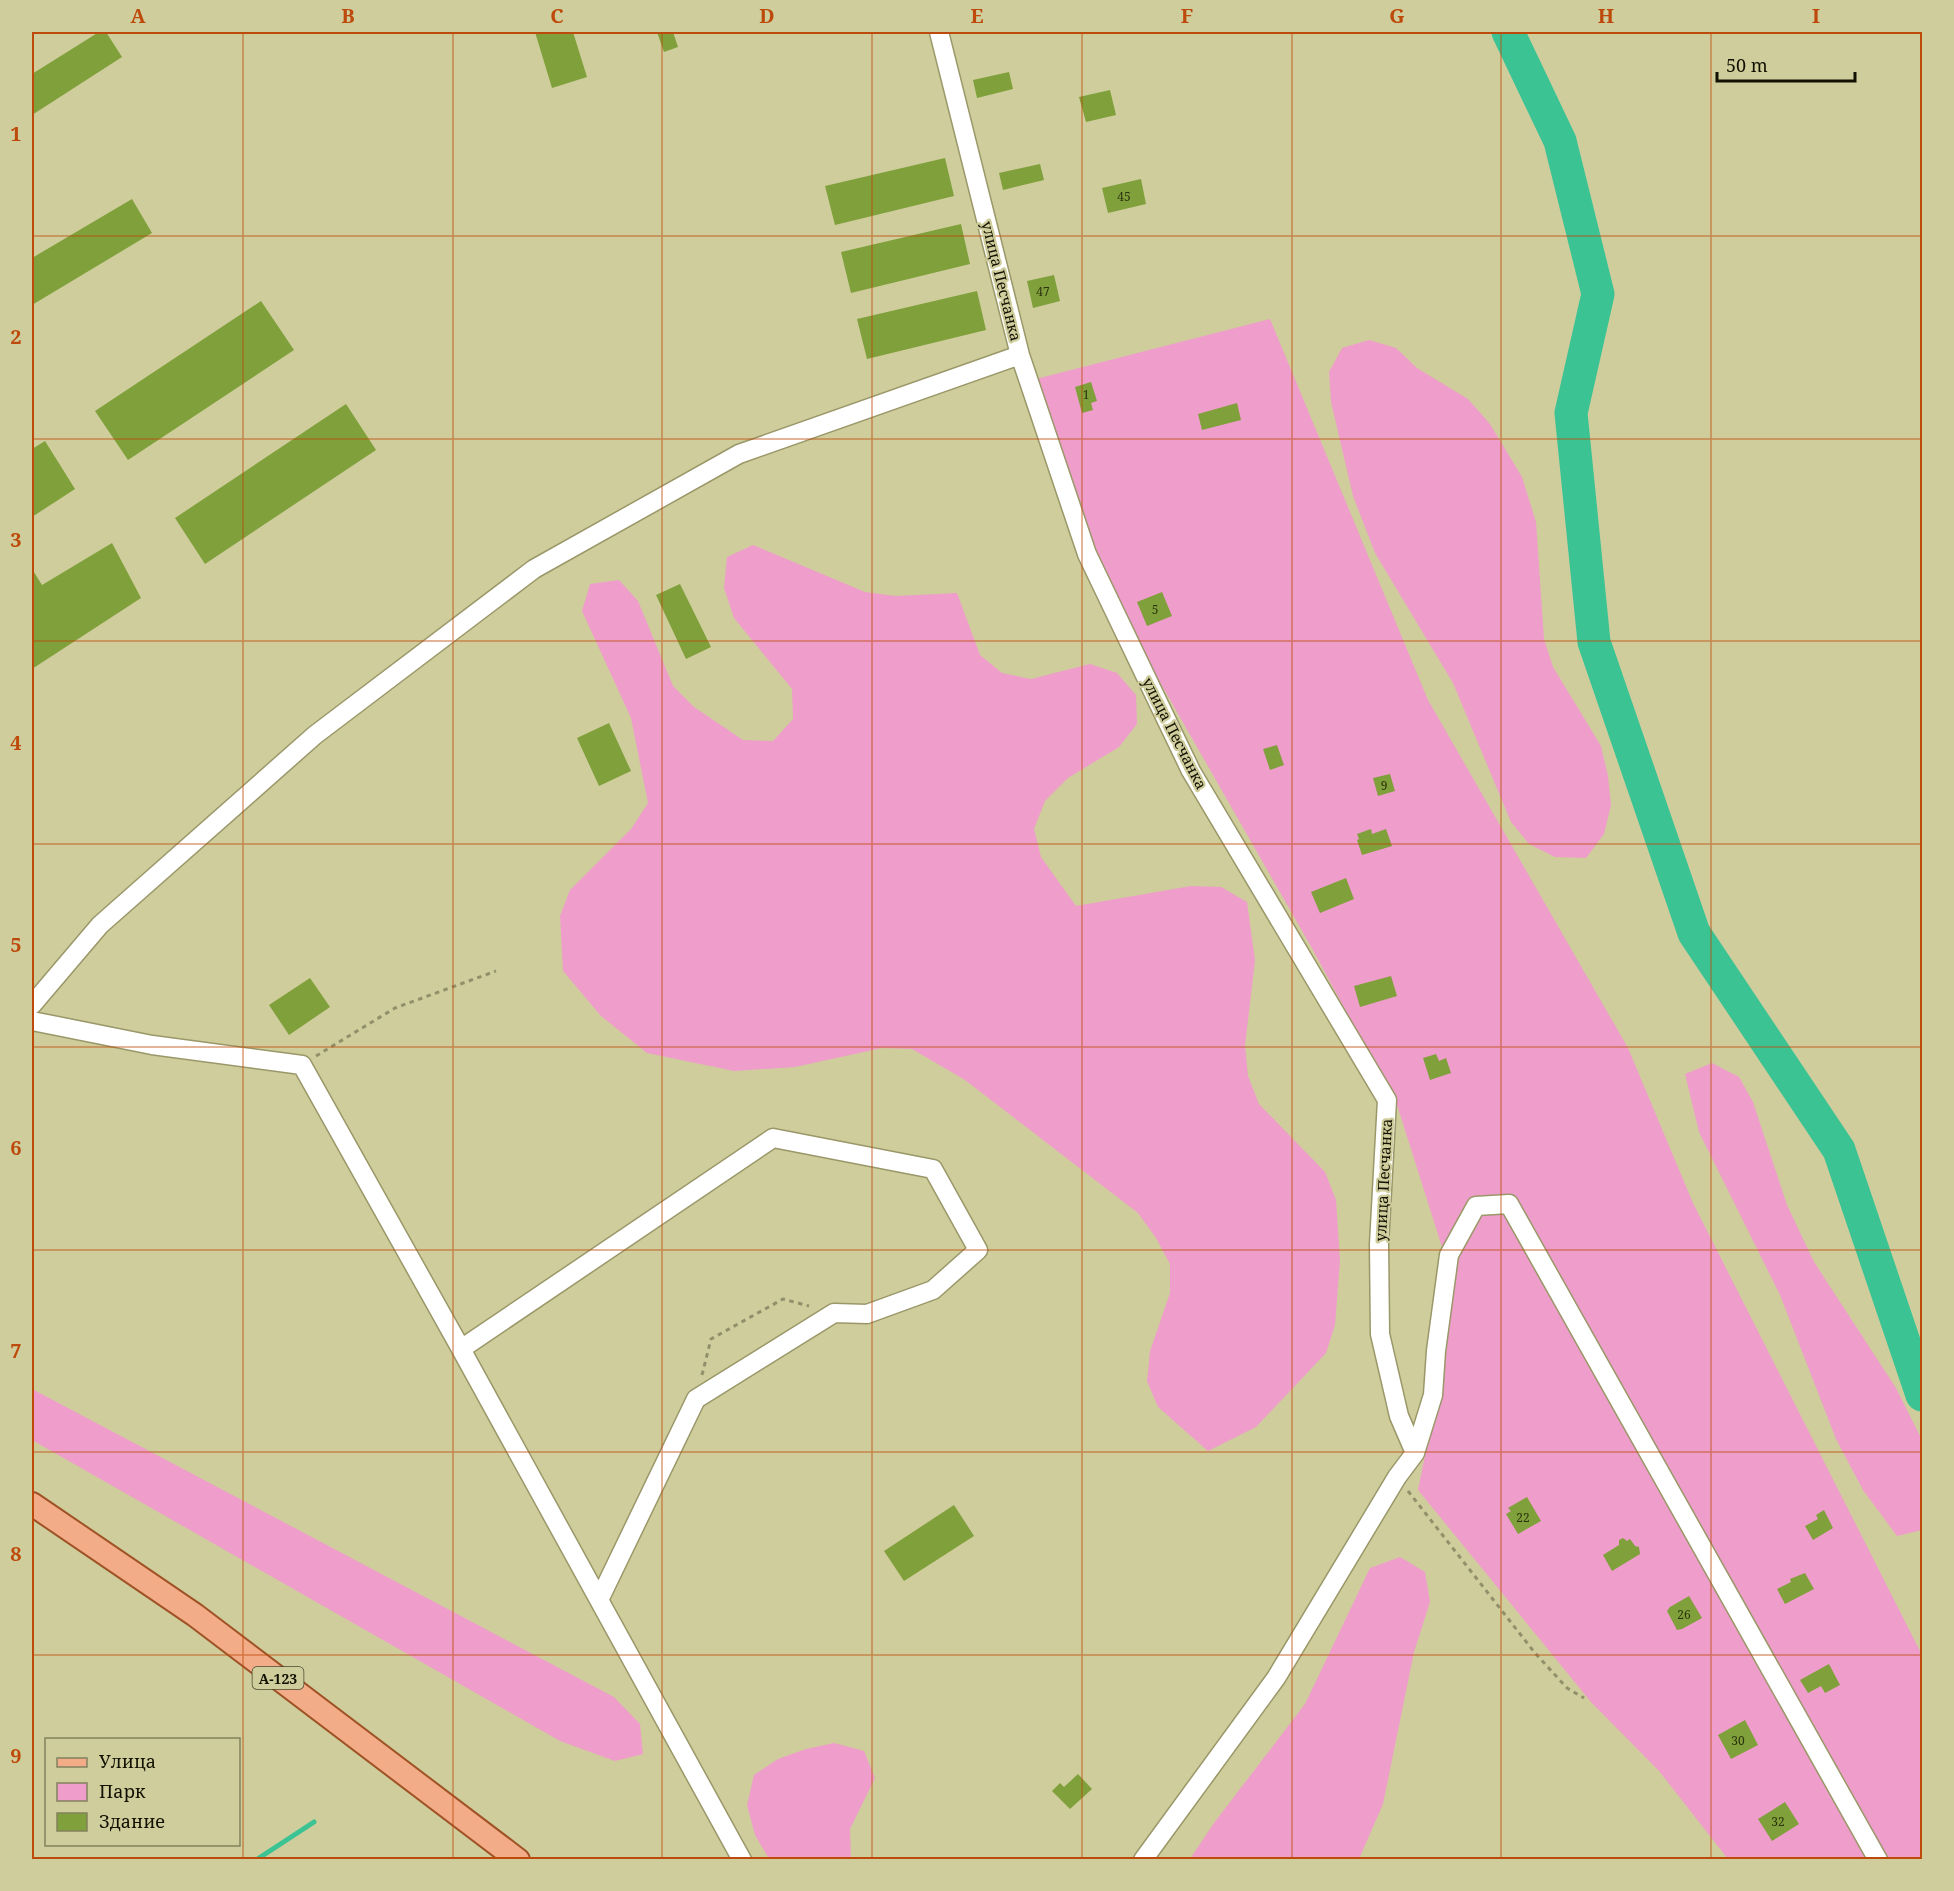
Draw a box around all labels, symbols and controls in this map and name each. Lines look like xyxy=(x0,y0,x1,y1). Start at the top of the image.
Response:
text: A xyxy=(130,2,146,29)
text: B xyxy=(341,2,355,29)
text: C xyxy=(550,2,564,29)
text: D xyxy=(759,2,775,29)
text: E xyxy=(970,2,984,29)
text: F xyxy=(1181,2,1193,29)
text: G xyxy=(1389,2,1405,29)
text: H xyxy=(1598,2,1614,29)
text: I xyxy=(1812,2,1820,29)
scale bar xyxy=(1717,45,1855,83)
text: 50 m xyxy=(1726,53,1768,77)
text: 1 xyxy=(10,120,22,147)
house number: 45 xyxy=(1117,188,1131,205)
street label: улица Песчанка xyxy=(977,219,1027,343)
house number: 47 xyxy=(1036,283,1050,300)
text: 2 xyxy=(10,323,22,350)
house number: 1 xyxy=(1083,386,1089,403)
text: 3 xyxy=(10,526,22,553)
house number: 5 xyxy=(1152,601,1158,618)
street label: улица Песчанка xyxy=(1138,674,1212,792)
text: 4 xyxy=(10,729,22,756)
house number: 9 xyxy=(1381,777,1387,794)
text: 5 xyxy=(10,931,22,958)
street label: улица Песчанка xyxy=(1370,1118,1396,1242)
text: 6 xyxy=(10,1134,22,1161)
text: 7 xyxy=(10,1337,22,1364)
house number: 22 xyxy=(1516,1509,1530,1526)
text: 8 xyxy=(10,1540,22,1567)
house number: 26 xyxy=(1677,1606,1691,1623)
road number: А-123 xyxy=(252,1667,304,1689)
house number: 30 xyxy=(1731,1732,1745,1749)
legend xyxy=(45,1738,240,1846)
text: 9 xyxy=(10,1742,22,1769)
text: Улица xyxy=(99,1749,156,1773)
text: Парк xyxy=(99,1779,146,1803)
text: Здание xyxy=(99,1809,165,1833)
house number: 32 xyxy=(1771,1813,1785,1830)

